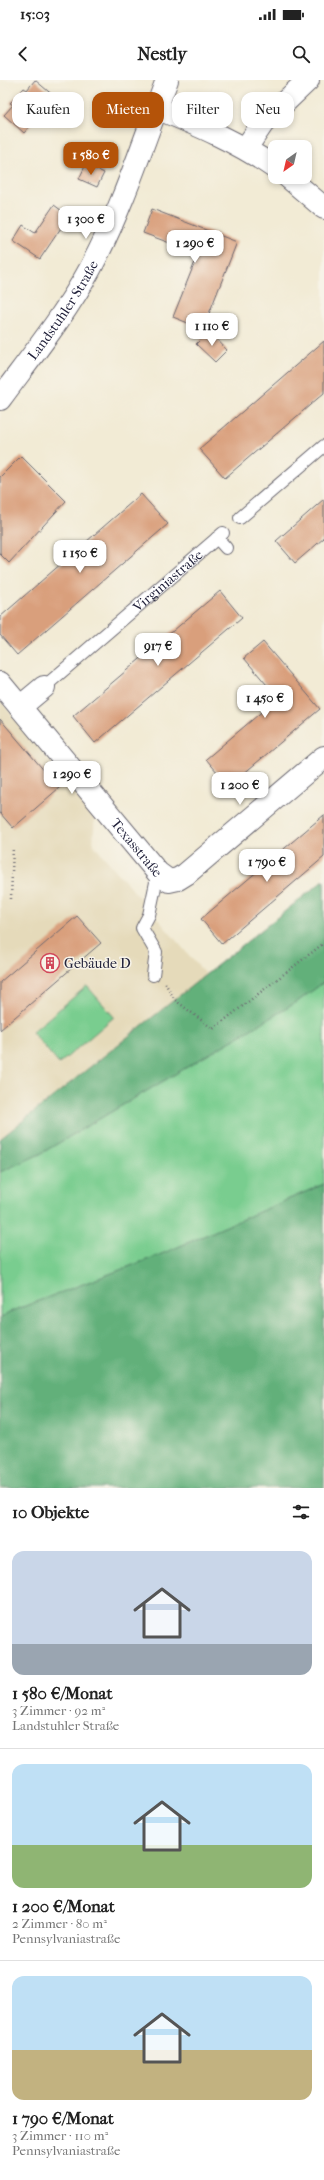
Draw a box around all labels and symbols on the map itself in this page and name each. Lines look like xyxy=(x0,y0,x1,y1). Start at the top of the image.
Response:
north arrow xyxy=(268,140,312,184)
pin: 1 580 € xyxy=(54,142,128,176)
pin: 1 300 € xyxy=(49,206,123,240)
pin: 1 290 € xyxy=(158,230,232,264)
street label: Landstuhler Straße xyxy=(24,258,102,363)
pin: 1 110 € xyxy=(175,313,249,347)
pin: 1 150 € xyxy=(43,540,117,574)
street label: Virginiastraße xyxy=(129,546,206,616)
pin: 917 € xyxy=(130,633,186,667)
pin: 1 450 € xyxy=(228,685,302,719)
pin: 1 290 € xyxy=(35,761,109,795)
pin: 1 200 € xyxy=(203,772,277,806)
street label: Texasstraße xyxy=(107,815,166,881)
pin: 1 790 € xyxy=(230,849,304,883)
building icon: Gebäude D xyxy=(39,952,61,974)
place label: Gebäude D xyxy=(64,955,131,972)

